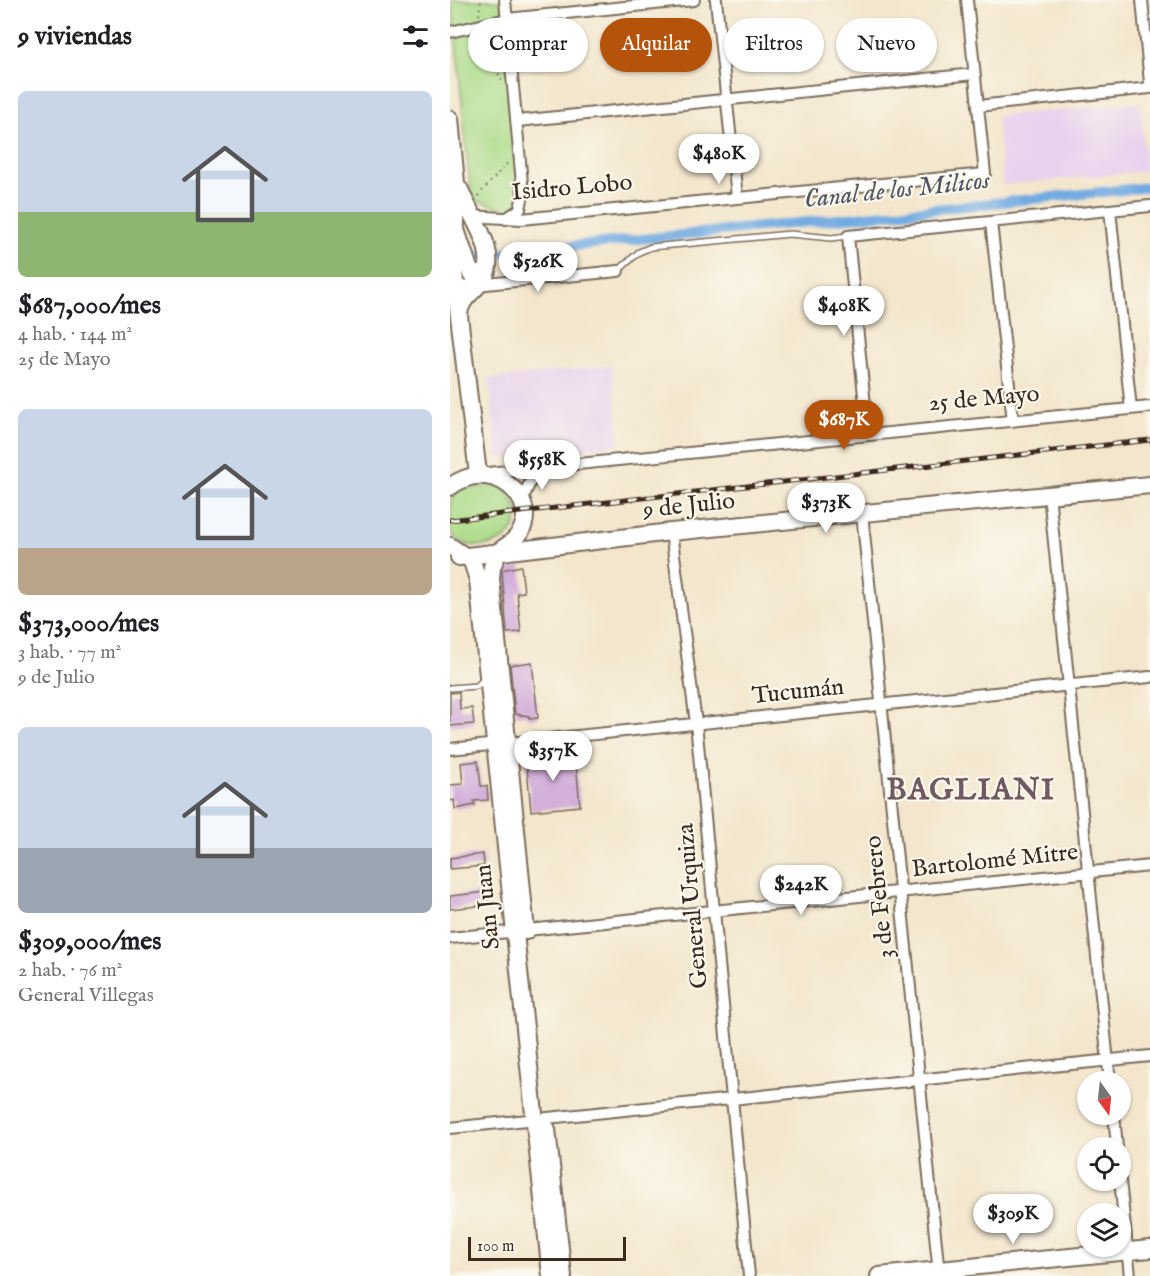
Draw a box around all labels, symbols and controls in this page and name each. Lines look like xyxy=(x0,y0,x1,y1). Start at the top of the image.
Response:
chip: Comprar xyxy=(468,18,588,72)
chip: Alquilar xyxy=(600,18,712,72)
chip: Filtros xyxy=(724,18,824,72)
chip: Nuevo xyxy=(836,18,937,72)
text: 9 viviendas xyxy=(18,20,132,53)
icon: filters xyxy=(399,20,432,53)
icon: home xyxy=(171,130,279,238)
pin: $480K xyxy=(677,134,761,185)
text: $480K xyxy=(692,141,746,166)
water label: Canal de los Milicos xyxy=(803,164,992,216)
street label: Isidro Lobo xyxy=(510,167,634,209)
pin: $526K xyxy=(496,242,580,293)
text: $526K xyxy=(513,249,563,274)
pin: $408K xyxy=(802,286,886,337)
text: $687,000/mes xyxy=(18,289,161,322)
text: $408K xyxy=(817,293,871,318)
text: 4 hab. · 144 m² xyxy=(18,322,132,347)
text: 25 de Mayo xyxy=(18,347,111,372)
street label: 25 de Mayo xyxy=(927,379,1041,419)
pin: $687K xyxy=(802,400,886,451)
text: $687K xyxy=(818,407,870,432)
pin: $558K xyxy=(500,440,584,491)
text: $558K xyxy=(518,447,566,472)
icon: home xyxy=(171,448,279,556)
pin: $373K xyxy=(784,483,868,534)
street label: 9 de Julio xyxy=(641,486,737,526)
text: $373K xyxy=(801,490,851,515)
text: $373,000/mes xyxy=(18,607,159,640)
text: 3 hab. · 77 m² xyxy=(18,640,121,665)
text: 9 de Julio xyxy=(18,665,95,690)
street label: Tucumán xyxy=(750,672,846,712)
pin: $357K xyxy=(511,731,595,782)
text: $357K xyxy=(528,738,578,763)
icon: home xyxy=(171,766,279,874)
district label: BAGLIANI xyxy=(887,772,1055,810)
street label: General Urquiza xyxy=(670,822,716,990)
street label: 3 de Febrero xyxy=(858,834,902,960)
street label: Bartolomé Mitre xyxy=(910,837,1080,885)
street label: San Juan xyxy=(468,863,508,951)
pin: $242K xyxy=(759,865,843,916)
text: $242K xyxy=(774,872,828,897)
text: $309,000/mes xyxy=(18,925,161,958)
text: 2 hab. · 76 m² xyxy=(18,958,122,983)
text: General Villegas xyxy=(18,983,154,1008)
north arrow xyxy=(1077,1071,1131,1125)
map controls xyxy=(1077,1071,1131,1257)
button: locate xyxy=(1077,1137,1131,1191)
pin: $309K xyxy=(971,1194,1055,1245)
text: $309K xyxy=(987,1201,1039,1226)
button: layers xyxy=(1077,1203,1131,1257)
scale bar xyxy=(468,1234,626,1262)
text: 100 m xyxy=(477,1237,514,1257)

